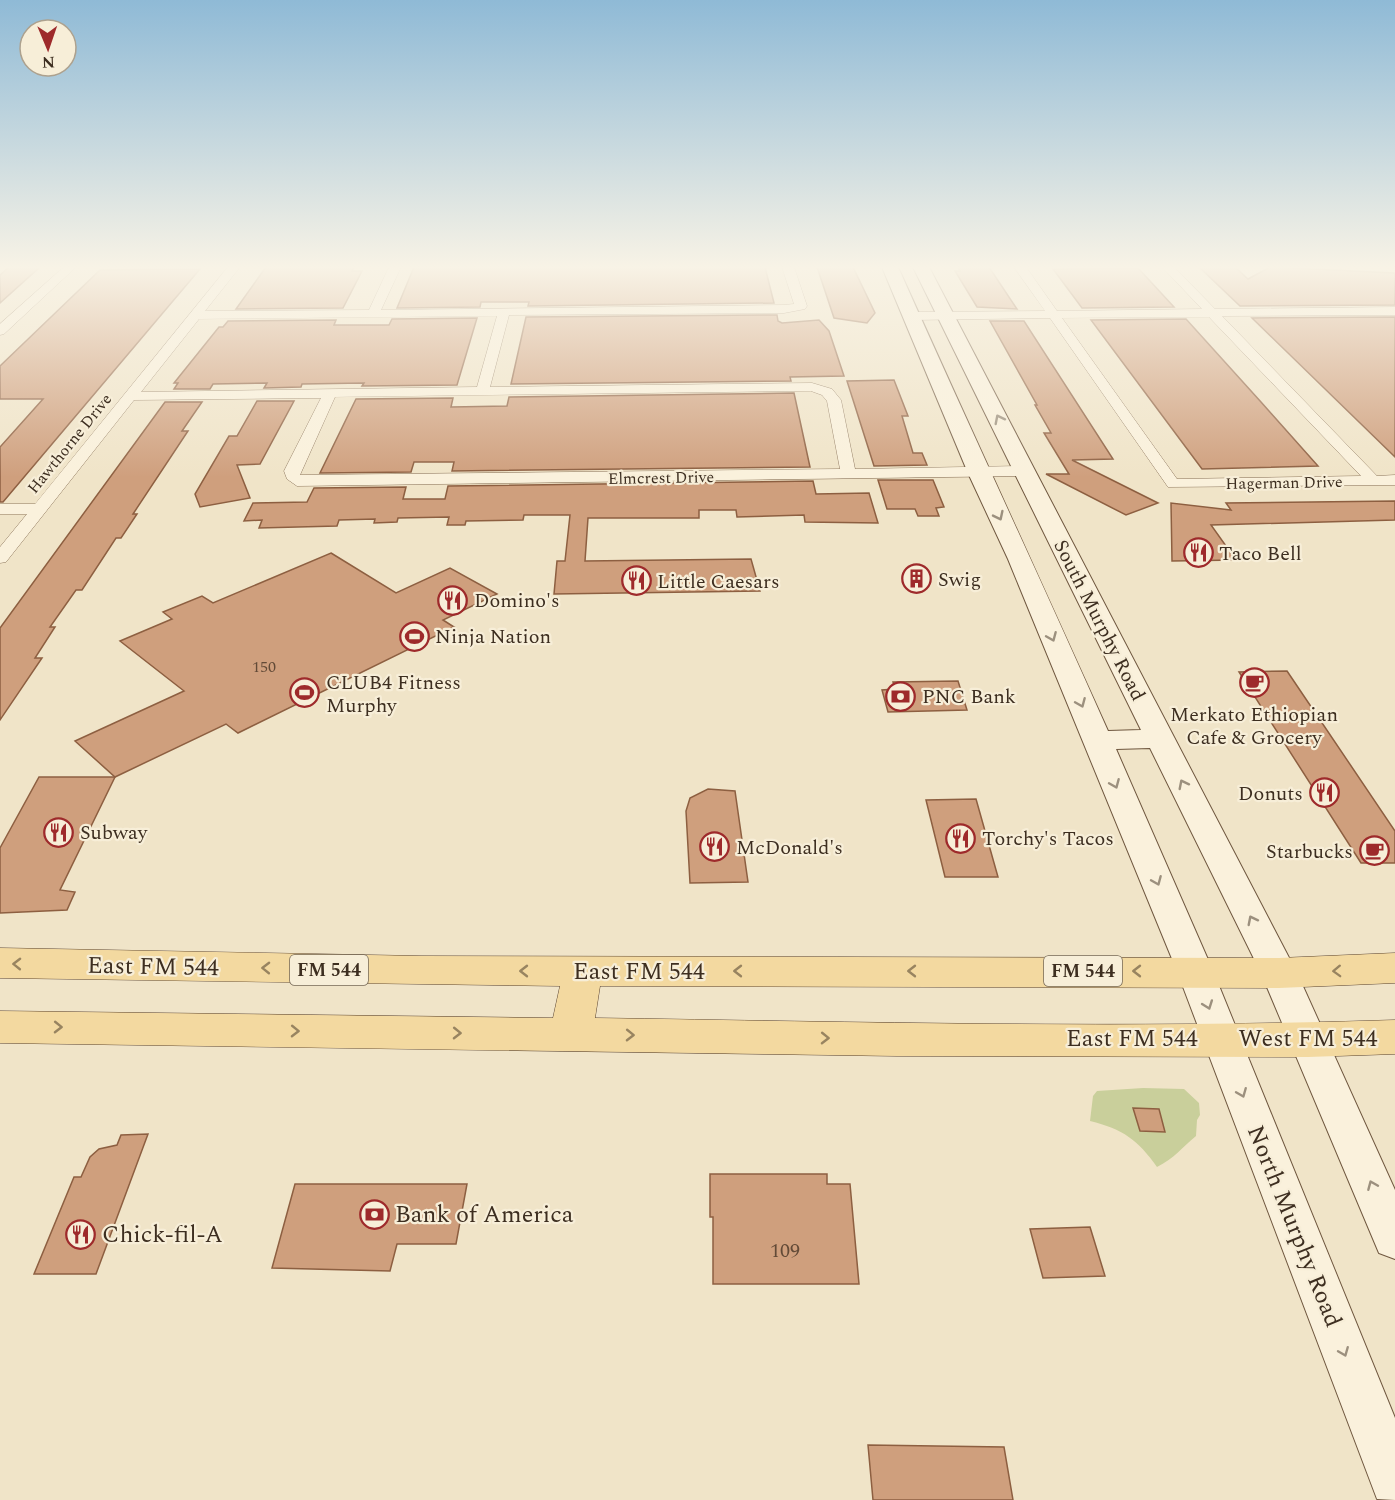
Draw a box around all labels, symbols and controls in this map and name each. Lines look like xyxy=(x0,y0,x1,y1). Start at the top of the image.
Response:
north arrow xyxy=(18,18,78,78)
text: N xyxy=(42,50,55,74)
street label: Hawthorne Drive xyxy=(22,388,118,499)
one-way arrow xyxy=(994,414,1006,425)
street label: Elmcrest Drive xyxy=(608,465,714,491)
street label: Hagerman Drive xyxy=(1225,470,1343,496)
one-way arrow xyxy=(992,510,1004,521)
street label: South Murphy Road xyxy=(1045,535,1153,706)
restaurant icon: Taco Bell xyxy=(1182,537,1214,569)
place label: Taco Bell xyxy=(1219,539,1302,569)
building icon: Swig xyxy=(901,563,933,595)
restaurant icon: Little Caesars xyxy=(620,565,652,597)
place label: Swig xyxy=(938,565,981,595)
place label: Little Caesars xyxy=(657,567,780,597)
restaurant icon: Domino's xyxy=(437,584,469,616)
place label: Domino's xyxy=(474,586,560,616)
sports icon: Ninja Nation xyxy=(398,620,430,652)
place label: Ninja Nation xyxy=(435,622,551,652)
one-way arrow xyxy=(1045,631,1057,642)
house number: 150 xyxy=(252,655,276,679)
cafe icon: Merkato Ethiopian Cafe & Grocery xyxy=(1238,667,1270,699)
place label: CLUB4 Fitness Murphy xyxy=(326,668,461,721)
sports icon: CLUB4 Fitness Murphy xyxy=(289,677,321,709)
bank icon: PNC Bank xyxy=(885,680,917,712)
place label: PNC Bank xyxy=(922,682,1016,712)
one-way arrow xyxy=(1074,696,1086,707)
place label: Merkato Ethiopian Cafe & Grocery xyxy=(1170,700,1338,753)
one-way arrow xyxy=(1108,777,1120,788)
restaurant icon: Donuts xyxy=(1308,777,1340,809)
one-way arrow xyxy=(1179,779,1190,790)
place label: Donuts xyxy=(1238,779,1303,809)
restaurant icon: Subway xyxy=(43,816,75,848)
place label: Subway xyxy=(80,818,149,848)
restaurant icon: Torchy's Tacos xyxy=(945,822,977,854)
place label: Torchy's Tacos xyxy=(982,824,1114,854)
restaurant icon: McDonald's xyxy=(699,831,731,863)
place label: McDonald's xyxy=(736,833,843,863)
cafe icon: Starbucks xyxy=(1358,835,1390,867)
place label: Starbucks xyxy=(1266,837,1353,867)
one-way arrow xyxy=(1150,875,1162,886)
one-way arrow xyxy=(1248,916,1260,927)
street label: East FM 544 xyxy=(87,948,219,986)
street label: East FM 544 xyxy=(573,954,705,990)
road number: FM 544 xyxy=(290,955,368,985)
road number: FM 544 xyxy=(1044,956,1122,986)
one-way arrow xyxy=(13,958,22,970)
one-way arrow xyxy=(262,962,271,975)
one-way arrow xyxy=(1332,964,1341,977)
one-way arrow xyxy=(520,965,529,977)
one-way arrow xyxy=(734,965,743,977)
one-way arrow xyxy=(908,965,917,977)
one-way arrow xyxy=(1132,965,1141,977)
one-way arrow xyxy=(1200,999,1213,1010)
one-way arrow xyxy=(54,1021,63,1034)
street label: East FM 544 xyxy=(1066,1021,1198,1057)
street label: West FM 544 xyxy=(1238,1021,1378,1057)
one-way arrow xyxy=(291,1025,300,1037)
one-way arrow xyxy=(453,1027,462,1039)
one-way arrow xyxy=(625,1029,634,1041)
one-way arrow xyxy=(820,1032,829,1044)
one-way arrow xyxy=(1235,1086,1247,1097)
street label: North Murphy Road xyxy=(1237,1120,1351,1333)
one-way arrow xyxy=(1367,1181,1379,1192)
place label: Bank of America xyxy=(395,1197,574,1233)
bank icon: Bank of America xyxy=(358,1198,390,1230)
place label: Chick-fil-A xyxy=(102,1217,223,1253)
restaurant icon: Chick-fil-A xyxy=(65,1218,97,1250)
house number: 109 xyxy=(770,1236,800,1266)
one-way arrow xyxy=(1337,1346,1349,1357)

